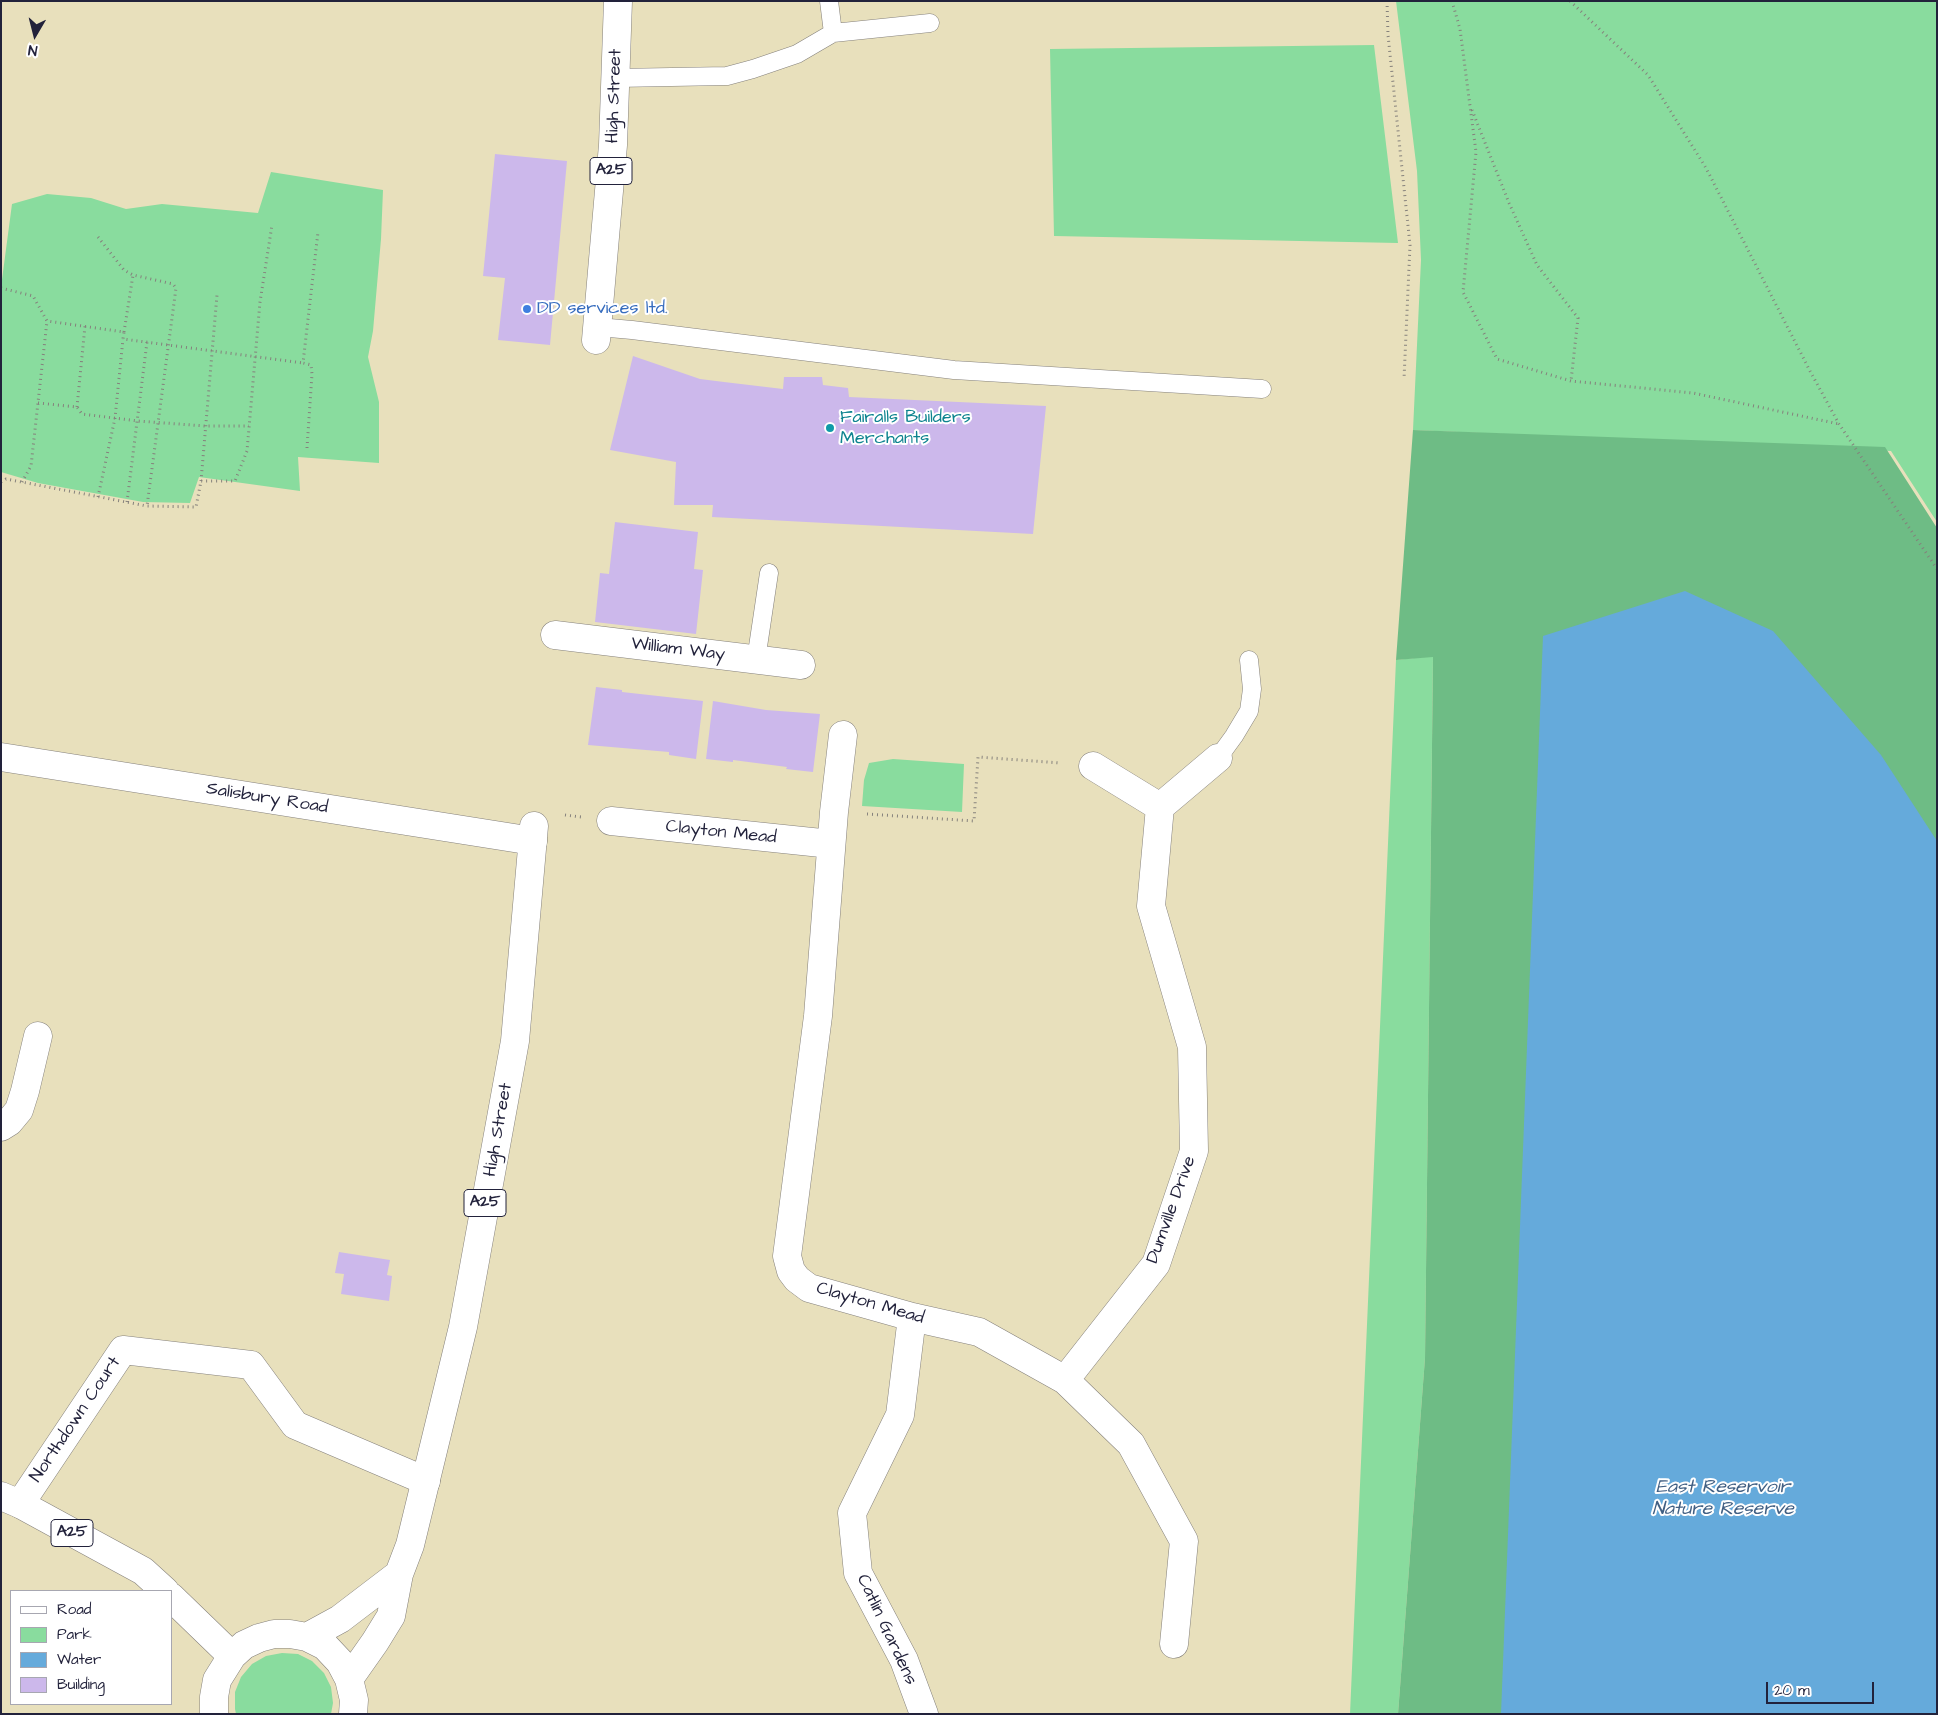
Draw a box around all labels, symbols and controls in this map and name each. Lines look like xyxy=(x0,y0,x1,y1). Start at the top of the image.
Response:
north arrow xyxy=(10,10,60,60)
text: N xyxy=(27,39,39,60)
street label: High Street xyxy=(603,48,627,144)
road number: A25 xyxy=(590,158,632,185)
place label: DD services ltd. xyxy=(537,298,668,320)
marker: DD services ltd. xyxy=(521,303,533,315)
place label: Fairalls Builders Merchants xyxy=(840,407,971,449)
marker: Fairalls Builders Merchants xyxy=(824,422,836,434)
street label: William Way xyxy=(630,634,726,666)
street label: Salisbury Road xyxy=(205,779,329,819)
street label: Clayton Mead xyxy=(665,816,777,850)
street label: High Street xyxy=(480,1082,518,1178)
street label: Dumville Drive xyxy=(1143,1153,1201,1267)
road number: A25 xyxy=(464,1190,506,1216)
street label: Clayton Mead xyxy=(814,1278,926,1330)
street label: Northdown Court xyxy=(26,1353,126,1487)
water label: East Reservoir Nature Reserve xyxy=(1652,1477,1794,1521)
road number: A25 xyxy=(51,1520,93,1546)
street label: Catlin Gardens xyxy=(851,1571,921,1689)
legend xyxy=(10,1590,172,1705)
text: Road xyxy=(57,1599,91,1620)
text: Park xyxy=(57,1624,92,1645)
text: Water xyxy=(57,1649,101,1670)
scale bar xyxy=(1768,1672,1876,1704)
text: Building xyxy=(57,1674,105,1695)
text: 20 m xyxy=(1774,1680,1810,1701)

